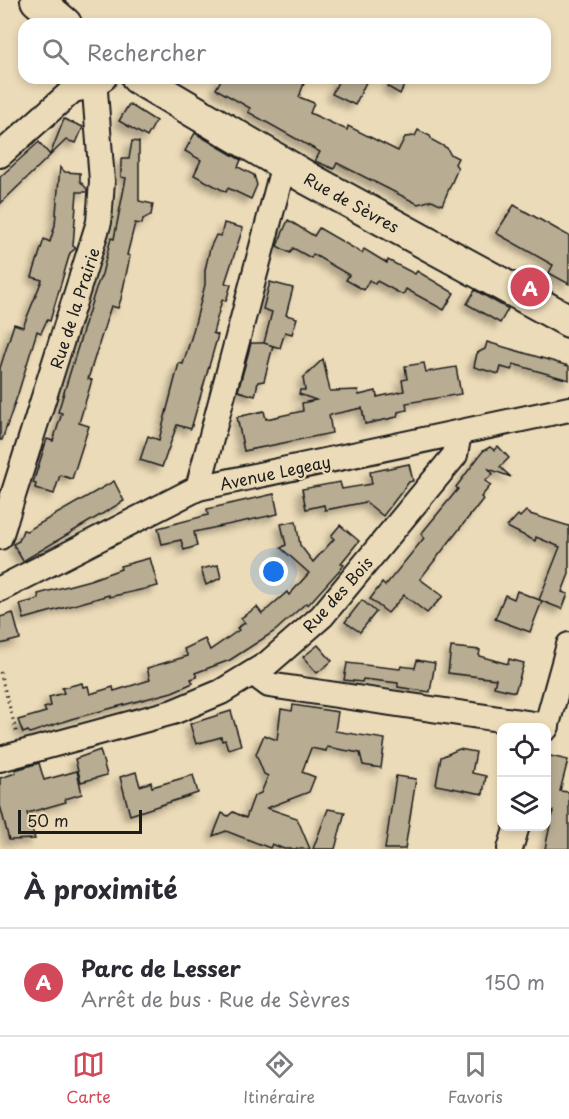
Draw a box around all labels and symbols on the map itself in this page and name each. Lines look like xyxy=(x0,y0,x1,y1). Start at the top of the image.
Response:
street label: Rue de Sèvres xyxy=(300,166,404,238)
street label: Rue de la Prairie xyxy=(43,244,105,372)
pin: A xyxy=(510,264,550,310)
street label: Avenue Legeay xyxy=(217,449,333,495)
street label: Rue des Bois xyxy=(296,551,378,637)
your location xyxy=(259,557,288,586)
scale bar xyxy=(18,807,142,834)

